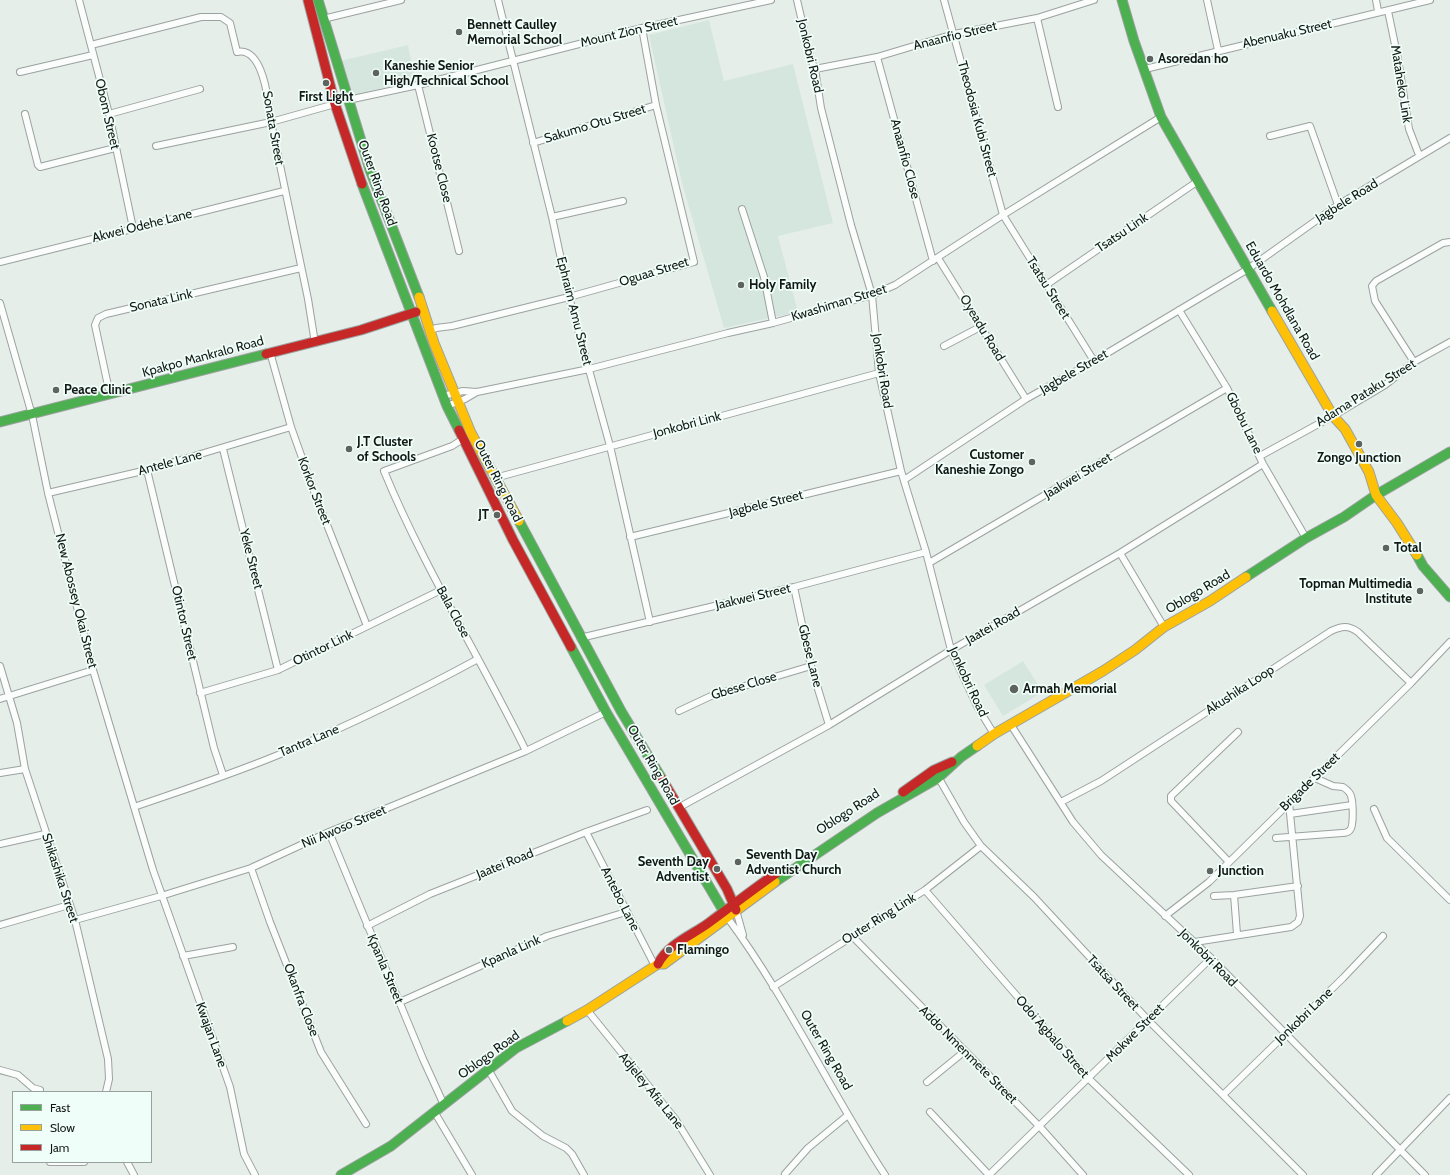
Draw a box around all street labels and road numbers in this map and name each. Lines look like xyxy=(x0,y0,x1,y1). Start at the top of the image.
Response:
street label: Mount Zion Street xyxy=(579,13,679,51)
street label: Abenuaku Street xyxy=(1241,16,1333,52)
street label: Jonkobri Road xyxy=(794,17,826,95)
street label: Anaanfio Street xyxy=(912,18,998,54)
street label: Mataheko Link xyxy=(1387,44,1415,124)
street label: Theodosia Kubi Street xyxy=(954,59,1000,179)
street label: Obom Street xyxy=(91,77,123,151)
street label: Sonata Street xyxy=(259,90,287,166)
street label: Sakumo Otu Street xyxy=(542,101,648,147)
street label: Anaanfio Close xyxy=(887,117,923,201)
street label: Kootse Close xyxy=(423,132,455,204)
street label: Outer Ring Road xyxy=(354,138,400,228)
street label: Jagbele Road xyxy=(1313,176,1381,226)
street label: Akwei Odehe Lane xyxy=(90,206,194,246)
street label: Tsatsu Link xyxy=(1093,210,1151,256)
street label: Eduardo Mohdlana Road xyxy=(1242,239,1322,363)
street label: Oguaa Street xyxy=(617,254,691,290)
street label: Tsatsu Street xyxy=(1023,254,1073,322)
street label: Ephraim Amu Street xyxy=(553,255,595,367)
street label: Kwashiman Street xyxy=(789,281,889,325)
street label: Sonata Link xyxy=(128,286,194,316)
street label: Oyeadu Road xyxy=(956,292,1008,364)
street label: Kpakpo Mankralo Road xyxy=(140,333,266,381)
street label: Jonkobri Road xyxy=(868,333,896,409)
street label: Jagbele Street xyxy=(1037,346,1111,398)
street label: Adama Pataku Street xyxy=(1313,356,1419,430)
street label: Gbobu Lane xyxy=(1222,390,1266,456)
street label: Jonkobri Link xyxy=(651,408,723,442)
street label: Outer Ring Road xyxy=(471,437,525,525)
street label: Antele Lane xyxy=(136,447,204,479)
street label: Jaakwei Street xyxy=(1041,450,1115,502)
street label: Korkor Street xyxy=(294,455,334,527)
street label: Jagbele Street xyxy=(727,487,805,521)
street label: Yeke Street xyxy=(236,527,266,591)
street label: New Abossey Okai Street xyxy=(52,532,100,670)
street label: Oblogo Road xyxy=(1163,567,1233,617)
street label: Jaakwei Street xyxy=(714,581,792,613)
street label: Bala Close xyxy=(433,583,473,641)
street label: Otintor Street xyxy=(168,584,200,662)
street label: Jaatei Road xyxy=(963,604,1023,648)
street label: Gbese Lane xyxy=(795,623,825,689)
street label: Otintor Link xyxy=(290,627,356,669)
street label: Jonkobri Road xyxy=(945,645,991,719)
street label: Akushika Loop xyxy=(1203,662,1277,718)
street label: Gbese Close xyxy=(709,669,779,703)
street label: Tantra Lane xyxy=(277,721,341,761)
street label: Outer Ring Road xyxy=(624,722,682,808)
street label: Brigade Street xyxy=(1277,749,1343,815)
street label: Oblogo Road xyxy=(814,786,882,838)
street label: Nii Awoso Street xyxy=(299,802,389,852)
street label: Shikashika Street xyxy=(38,831,82,925)
street label: Jaatei Road xyxy=(474,845,536,883)
street label: Antebo Lane xyxy=(597,864,643,934)
street label: Outer Ring Link xyxy=(839,890,919,948)
street label: Jonkobri Road xyxy=(1176,926,1240,990)
street label: Kpanla Street xyxy=(363,932,407,1006)
street label: Kpanla Link xyxy=(479,932,543,972)
street label: Tsatsa Street xyxy=(1083,952,1143,1014)
street label: Okanfra Close xyxy=(280,961,322,1039)
street label: Jonkobri Lane xyxy=(1272,985,1336,1047)
street label: Odoi Agbalo Street xyxy=(1012,993,1092,1081)
street label: Kwajan Lane xyxy=(192,1000,230,1070)
street label: Mokwe Street xyxy=(1103,1001,1167,1065)
street label: Addo Nmenmete Street xyxy=(916,1003,1020,1107)
street label: Outer Ring Road xyxy=(797,1007,855,1093)
street label: Oblogo Road xyxy=(455,1028,523,1082)
street label: Adjeley Afia Lane xyxy=(615,1049,687,1133)

